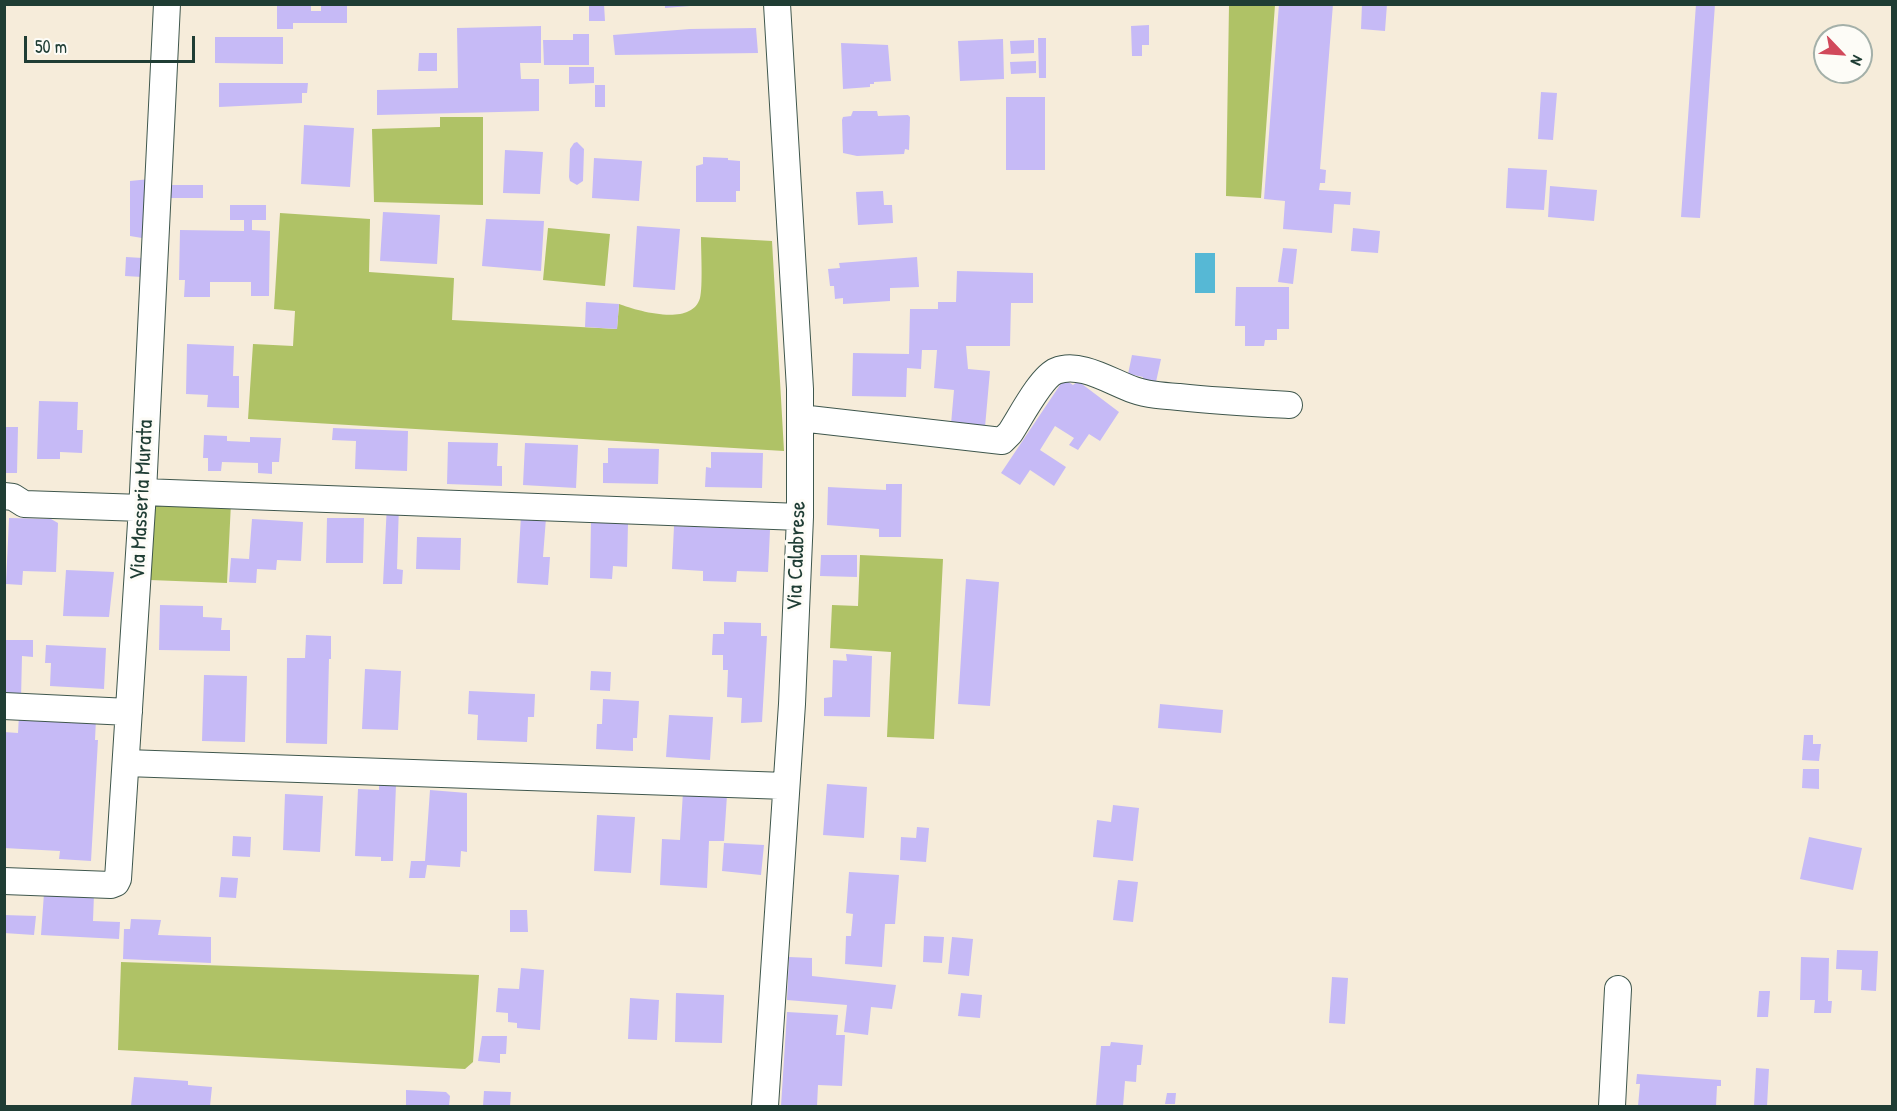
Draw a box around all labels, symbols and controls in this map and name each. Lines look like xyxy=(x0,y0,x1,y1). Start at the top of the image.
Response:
scale bar xyxy=(27,24,198,62)
north arrow xyxy=(1813,24,1873,84)
text: 50 m xyxy=(35,34,67,59)
text: N xyxy=(1846,52,1869,69)
street label: Via Masseria Murata xyxy=(125,419,159,581)
street label: Via Calabrese xyxy=(782,501,812,611)

